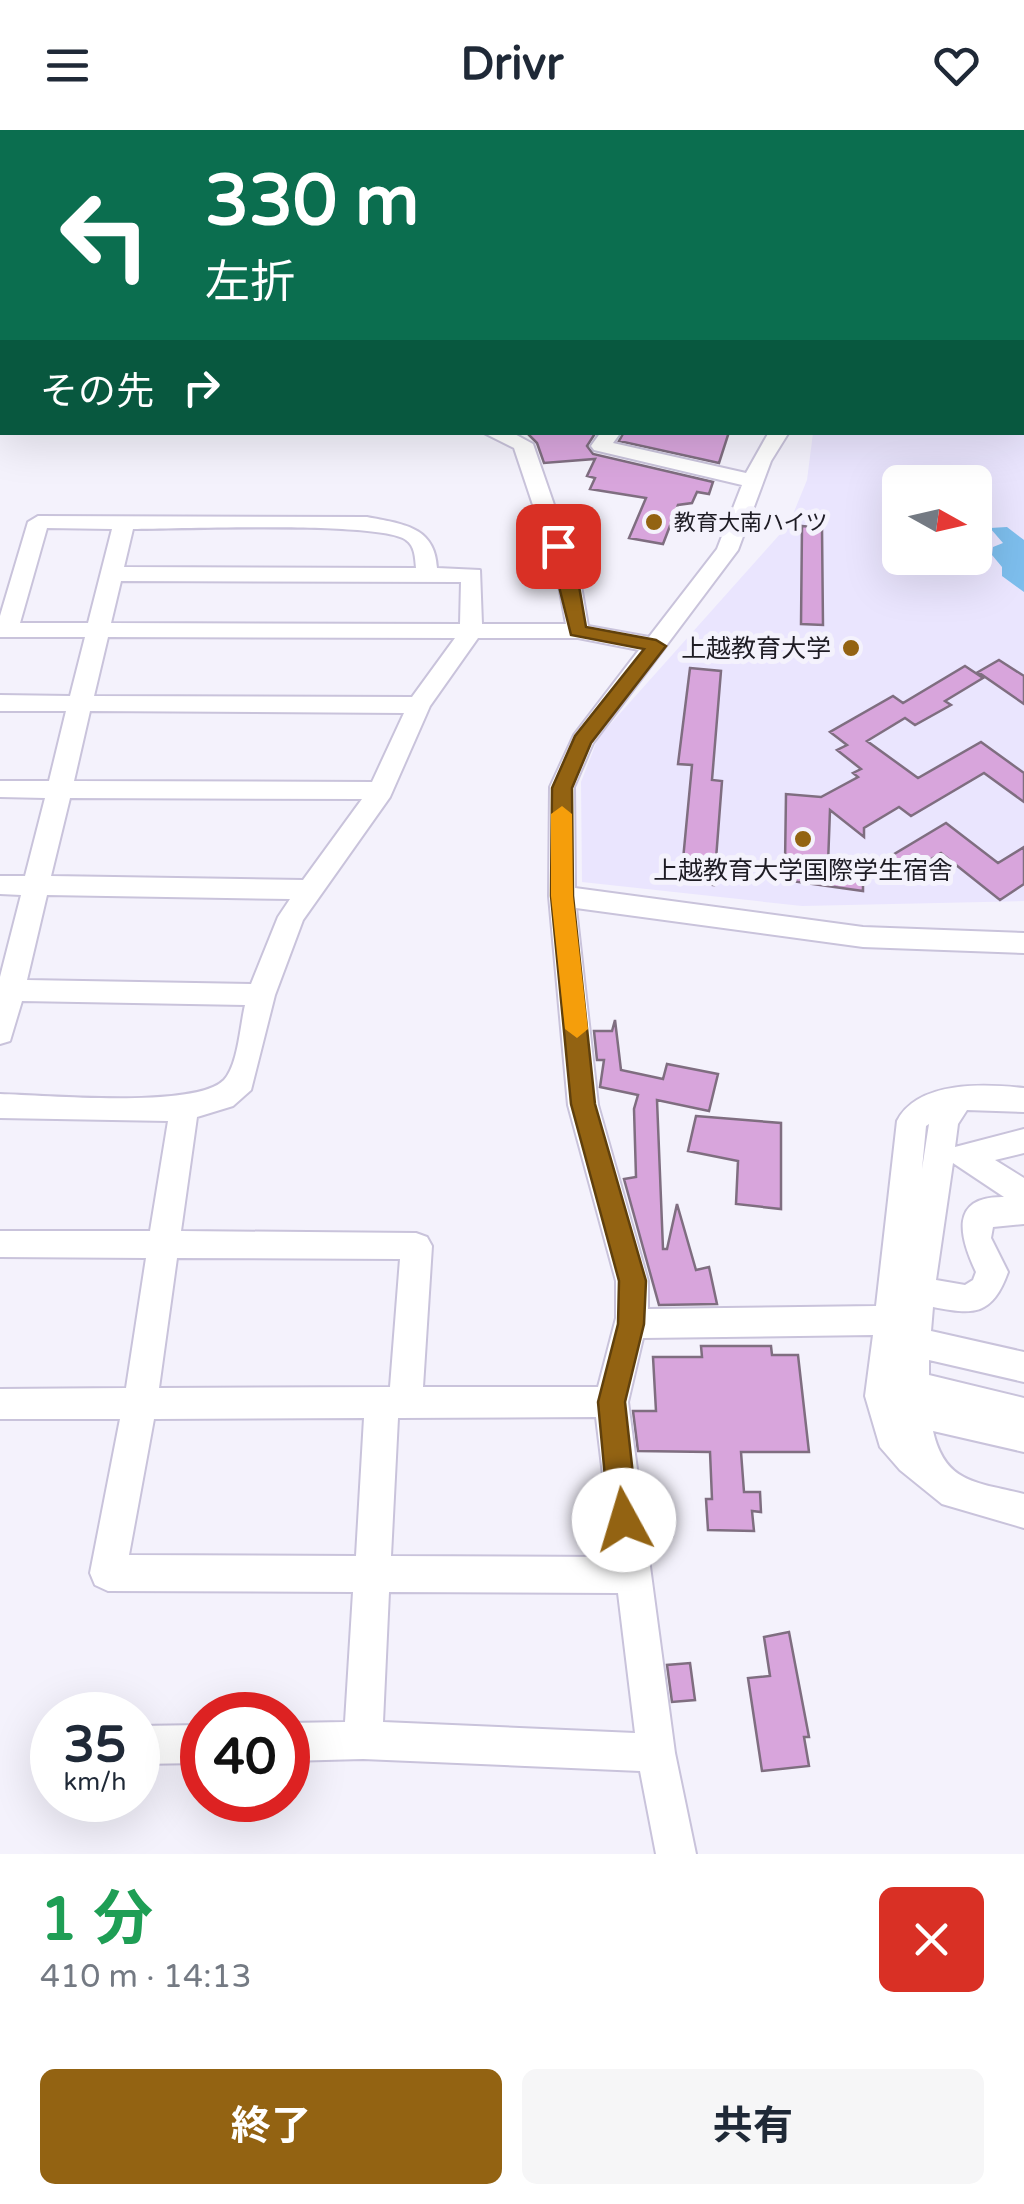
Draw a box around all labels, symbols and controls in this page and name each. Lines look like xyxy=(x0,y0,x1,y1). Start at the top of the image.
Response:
icon: menu xyxy=(40,38,95,93)
text: Drivr xyxy=(461,38,563,92)
icon: heart xyxy=(929,38,984,93)
text: 330 m xyxy=(205,160,419,244)
icon: left xyxy=(40,170,170,300)
text: 左折 xyxy=(205,256,295,310)
icon: right xyxy=(174,360,229,415)
text: その先 xyxy=(40,369,154,415)
north arrow xyxy=(882,465,992,575)
map controls xyxy=(882,465,992,575)
pin xyxy=(516,504,601,589)
place label: 教育大南ハイツ xyxy=(674,510,828,536)
marker: 教育大南ハイツ xyxy=(643,511,665,533)
icon: arrive xyxy=(531,519,586,574)
place label: 上越教育大学 xyxy=(681,634,831,664)
marker: 上越教育大学 xyxy=(840,637,862,659)
marker: 上越教育大学国際学生宿舎 xyxy=(792,828,814,850)
place label: 上越教育大学国際学生宿舎 xyxy=(653,856,953,886)
position arrow xyxy=(572,1468,676,1572)
speed limit sign: 40 xyxy=(180,1692,310,1822)
text: 35 xyxy=(64,1715,126,1775)
text: km/h xyxy=(64,1767,126,1797)
text: 1 分 xyxy=(40,1884,153,1956)
button: close xyxy=(879,1887,984,1992)
text: 410 m · 14:13 xyxy=(40,1958,252,1996)
button: 終了 xyxy=(40,2069,502,2184)
button: 共有 xyxy=(522,2069,984,2184)

